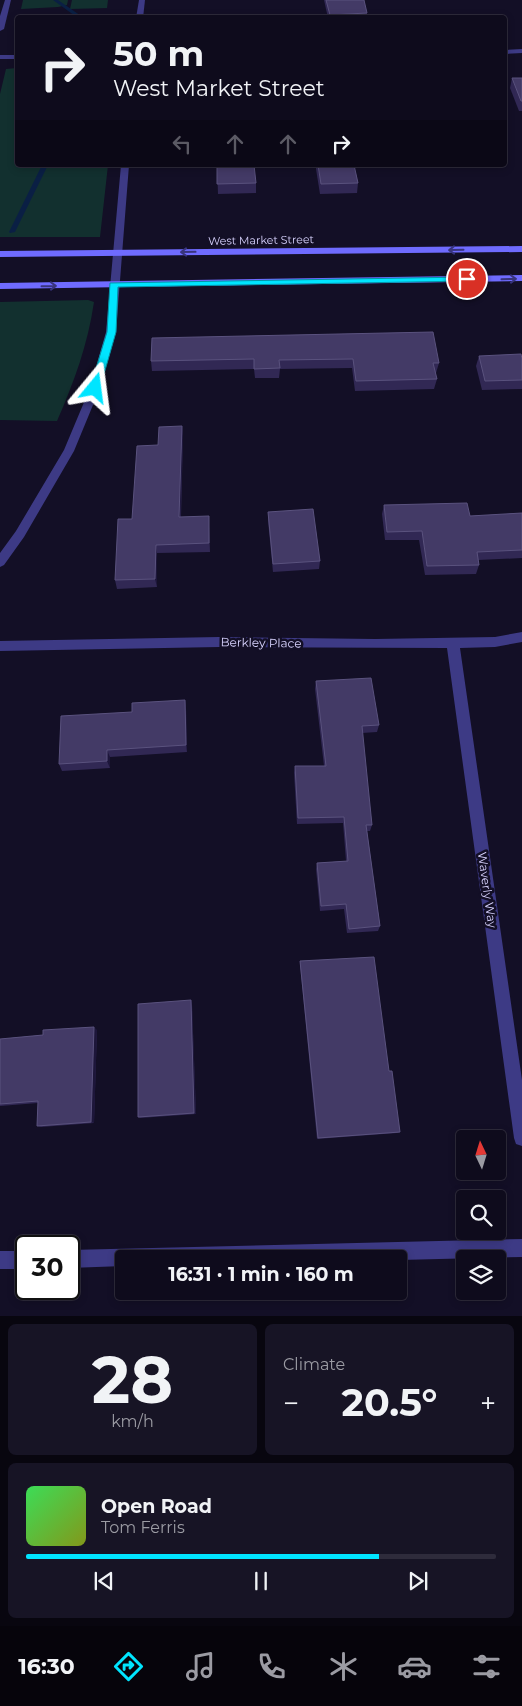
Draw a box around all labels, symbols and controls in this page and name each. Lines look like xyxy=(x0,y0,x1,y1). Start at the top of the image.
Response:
text: 50 m xyxy=(113,32,204,75)
icon: right xyxy=(30,35,95,100)
text: West Market Street xyxy=(113,75,325,102)
icon: left xyxy=(168,130,196,158)
icon: ahead xyxy=(221,130,249,158)
icon: ahead xyxy=(274,130,302,158)
icon: right xyxy=(327,130,355,158)
street label: West Market Street xyxy=(208,232,315,248)
one-way arrow xyxy=(448,245,464,254)
one-way arrow xyxy=(181,247,197,257)
pin xyxy=(446,258,488,300)
icon: arrive xyxy=(453,265,481,293)
one-way arrow xyxy=(500,274,516,283)
one-way arrow xyxy=(40,281,56,291)
position arrow xyxy=(68,361,120,413)
street label: Berkley Place xyxy=(220,634,302,651)
street label: Waverly Way xyxy=(475,851,500,929)
north arrow xyxy=(456,1130,506,1180)
map controls xyxy=(456,1130,506,1300)
button: search xyxy=(456,1190,506,1240)
speed limit sign: 30 xyxy=(15,1235,80,1300)
button: layers xyxy=(456,1250,506,1300)
text: 16:31 · 1 min · 160 m xyxy=(168,1263,354,1286)
text: 28 xyxy=(92,1340,173,1419)
text: Climate xyxy=(283,1355,345,1374)
text: 20.5° xyxy=(342,1379,437,1426)
text: − xyxy=(283,1386,299,1420)
text: + xyxy=(480,1386,496,1420)
text: km/h xyxy=(111,1412,154,1431)
text: Open Road xyxy=(101,1495,212,1518)
text: Tom Ferris xyxy=(101,1518,185,1537)
icon: previous xyxy=(90,1567,118,1595)
icon: pause xyxy=(247,1567,275,1595)
icon: next xyxy=(404,1567,432,1595)
icon: directions xyxy=(111,1649,146,1684)
icon: music xyxy=(183,1649,218,1684)
icon: phone xyxy=(254,1649,289,1684)
icon: climate xyxy=(326,1649,361,1684)
icon: car xyxy=(397,1649,432,1684)
icon: filters xyxy=(469,1649,504,1684)
text: 16:30 xyxy=(18,1653,75,1680)

